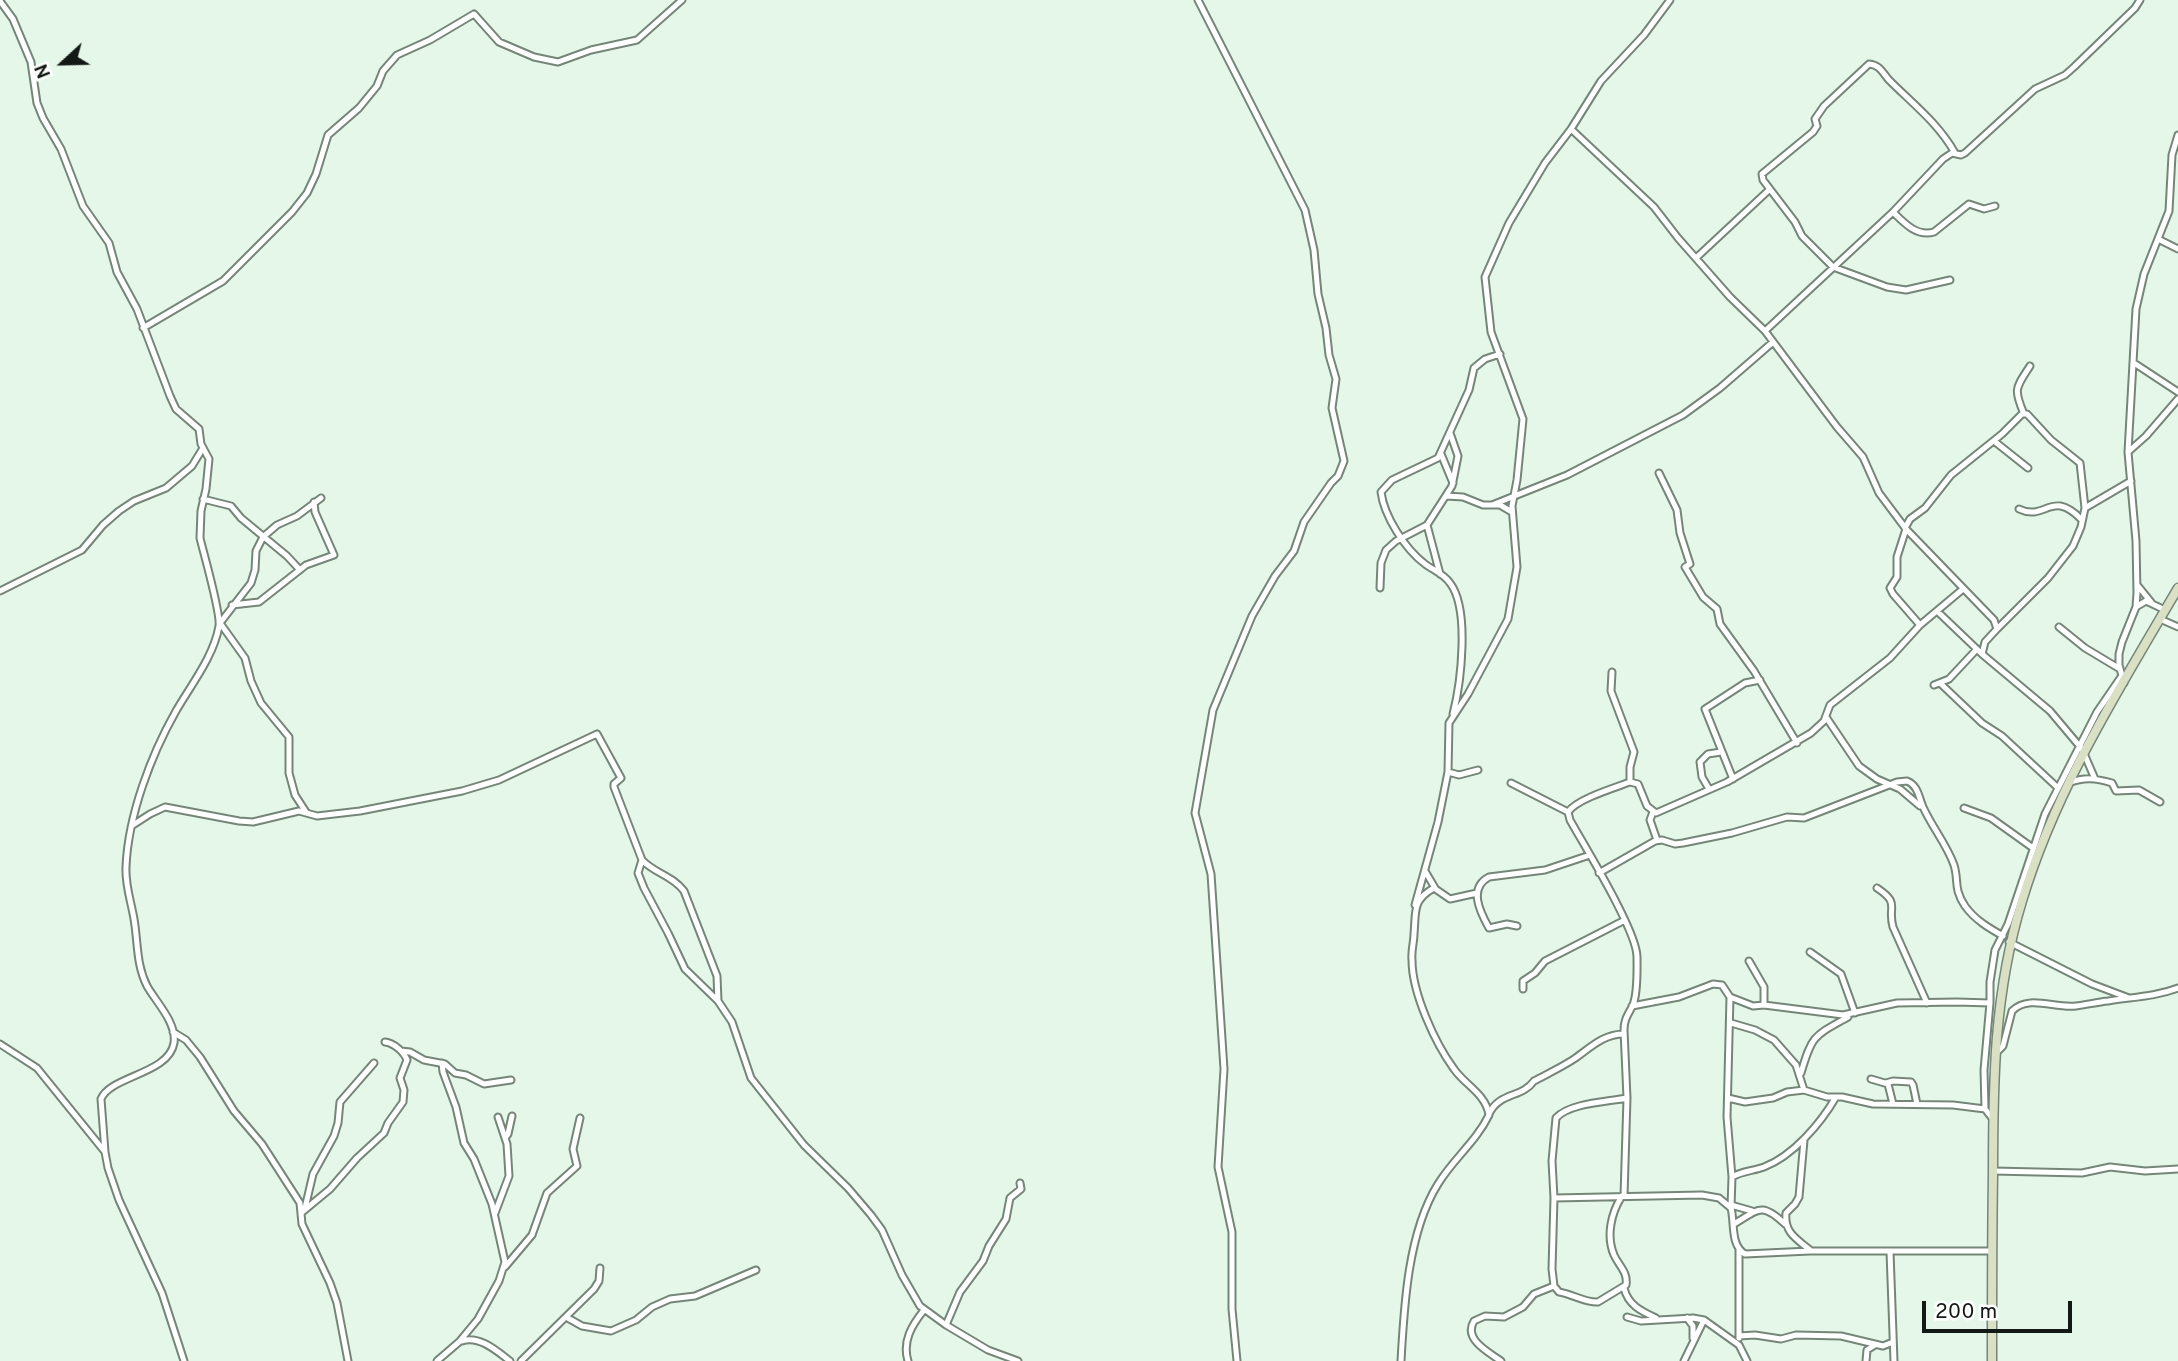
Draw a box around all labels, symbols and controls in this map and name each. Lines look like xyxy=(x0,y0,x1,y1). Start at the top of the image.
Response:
north arrow xyxy=(28,28,98,98)
text: N xyxy=(30,60,57,82)
scale bar xyxy=(1926,1288,2076,1332)
text: 200 m xyxy=(1935,1299,1997,1326)

